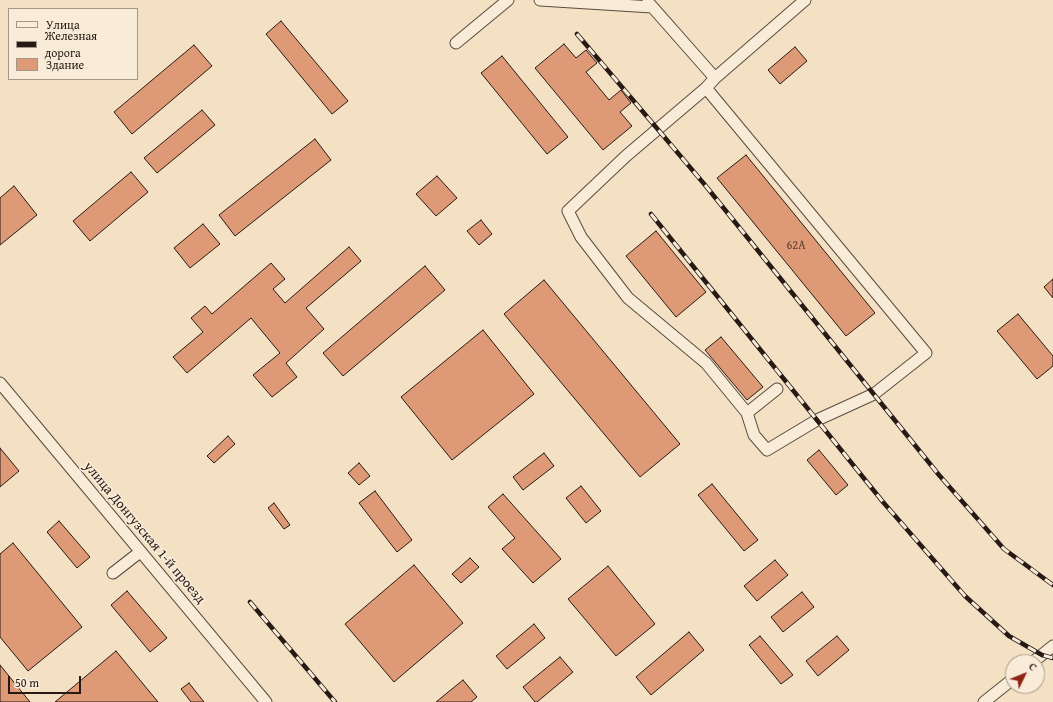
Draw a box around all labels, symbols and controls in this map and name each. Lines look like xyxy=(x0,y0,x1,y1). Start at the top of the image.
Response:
legend xyxy=(8,8,138,80)
text: Улица xyxy=(46,16,80,33)
text: Железная дорога xyxy=(45,27,97,61)
text: Здание xyxy=(46,56,84,73)
house number: 62А xyxy=(787,239,805,253)
street label: улица Донгузская 1-й проезд xyxy=(80,459,208,607)
north arrow xyxy=(1005,654,1045,694)
text: С xyxy=(1025,659,1041,674)
scale bar xyxy=(10,668,83,694)
text: 50 m xyxy=(15,674,39,691)

